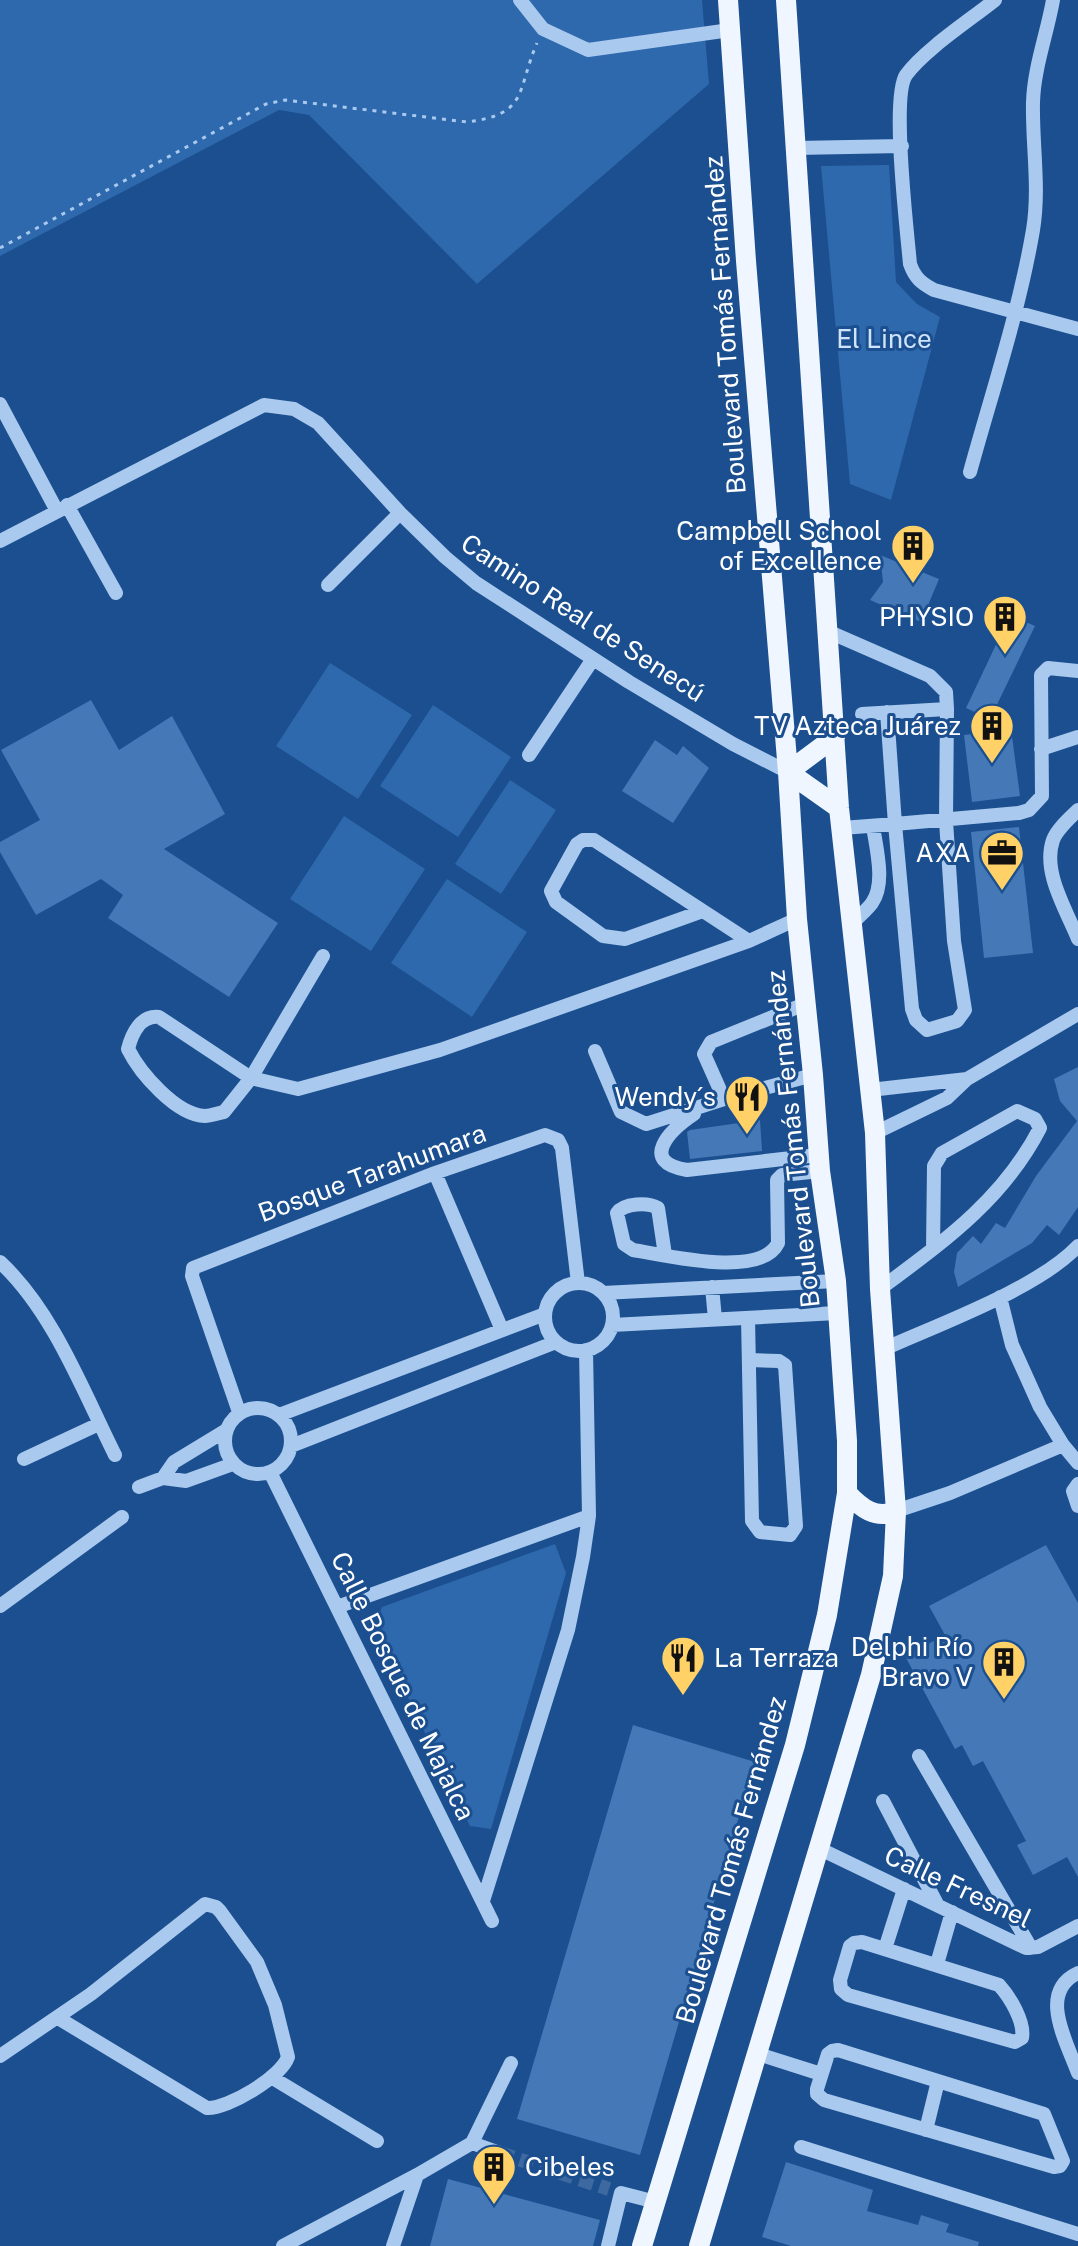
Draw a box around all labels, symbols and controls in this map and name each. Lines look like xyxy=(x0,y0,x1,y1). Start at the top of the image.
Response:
street label: Boulevard Tomás Fernández xyxy=(697,155,752,495)
park label: El Lince xyxy=(836,323,932,354)
place label: Campbell School of Excellence xyxy=(676,515,882,576)
building icon: Campbell School of Excellence xyxy=(889,522,937,585)
street label: Camino Real de Senecú xyxy=(456,527,711,708)
building icon: PHYSIO xyxy=(981,593,1029,656)
place label: PHYSIO xyxy=(879,601,974,632)
building icon: TV Azteca Juárez xyxy=(968,702,1016,765)
place label: TV Azteca Juárez xyxy=(754,710,961,741)
office icon: AXA xyxy=(978,829,1026,892)
place label: AXA xyxy=(916,837,971,868)
street label: Boulevard Tomás Fernández xyxy=(759,969,826,1309)
restaurant icon: Wendy´s xyxy=(723,1073,771,1136)
place label: Wendy´s xyxy=(614,1081,716,1112)
street label: Bosque Tarahumara xyxy=(254,1117,490,1228)
street label: Calle Bosque de Majalca xyxy=(325,1547,482,1825)
place label: Delphi Río Bravo V xyxy=(851,1631,973,1692)
restaurant icon: La Terraza xyxy=(659,1634,707,1697)
building icon: Delphi Río Bravo V xyxy=(980,1638,1028,1701)
place label: La Terraza xyxy=(714,1642,839,1673)
street label: Boulevard Tomás Fernández xyxy=(669,1693,792,2027)
street label: Calle Fresnel xyxy=(880,1839,1037,1934)
building icon: Cibeles xyxy=(470,2143,518,2206)
place label: Cibeles xyxy=(525,2151,615,2182)

